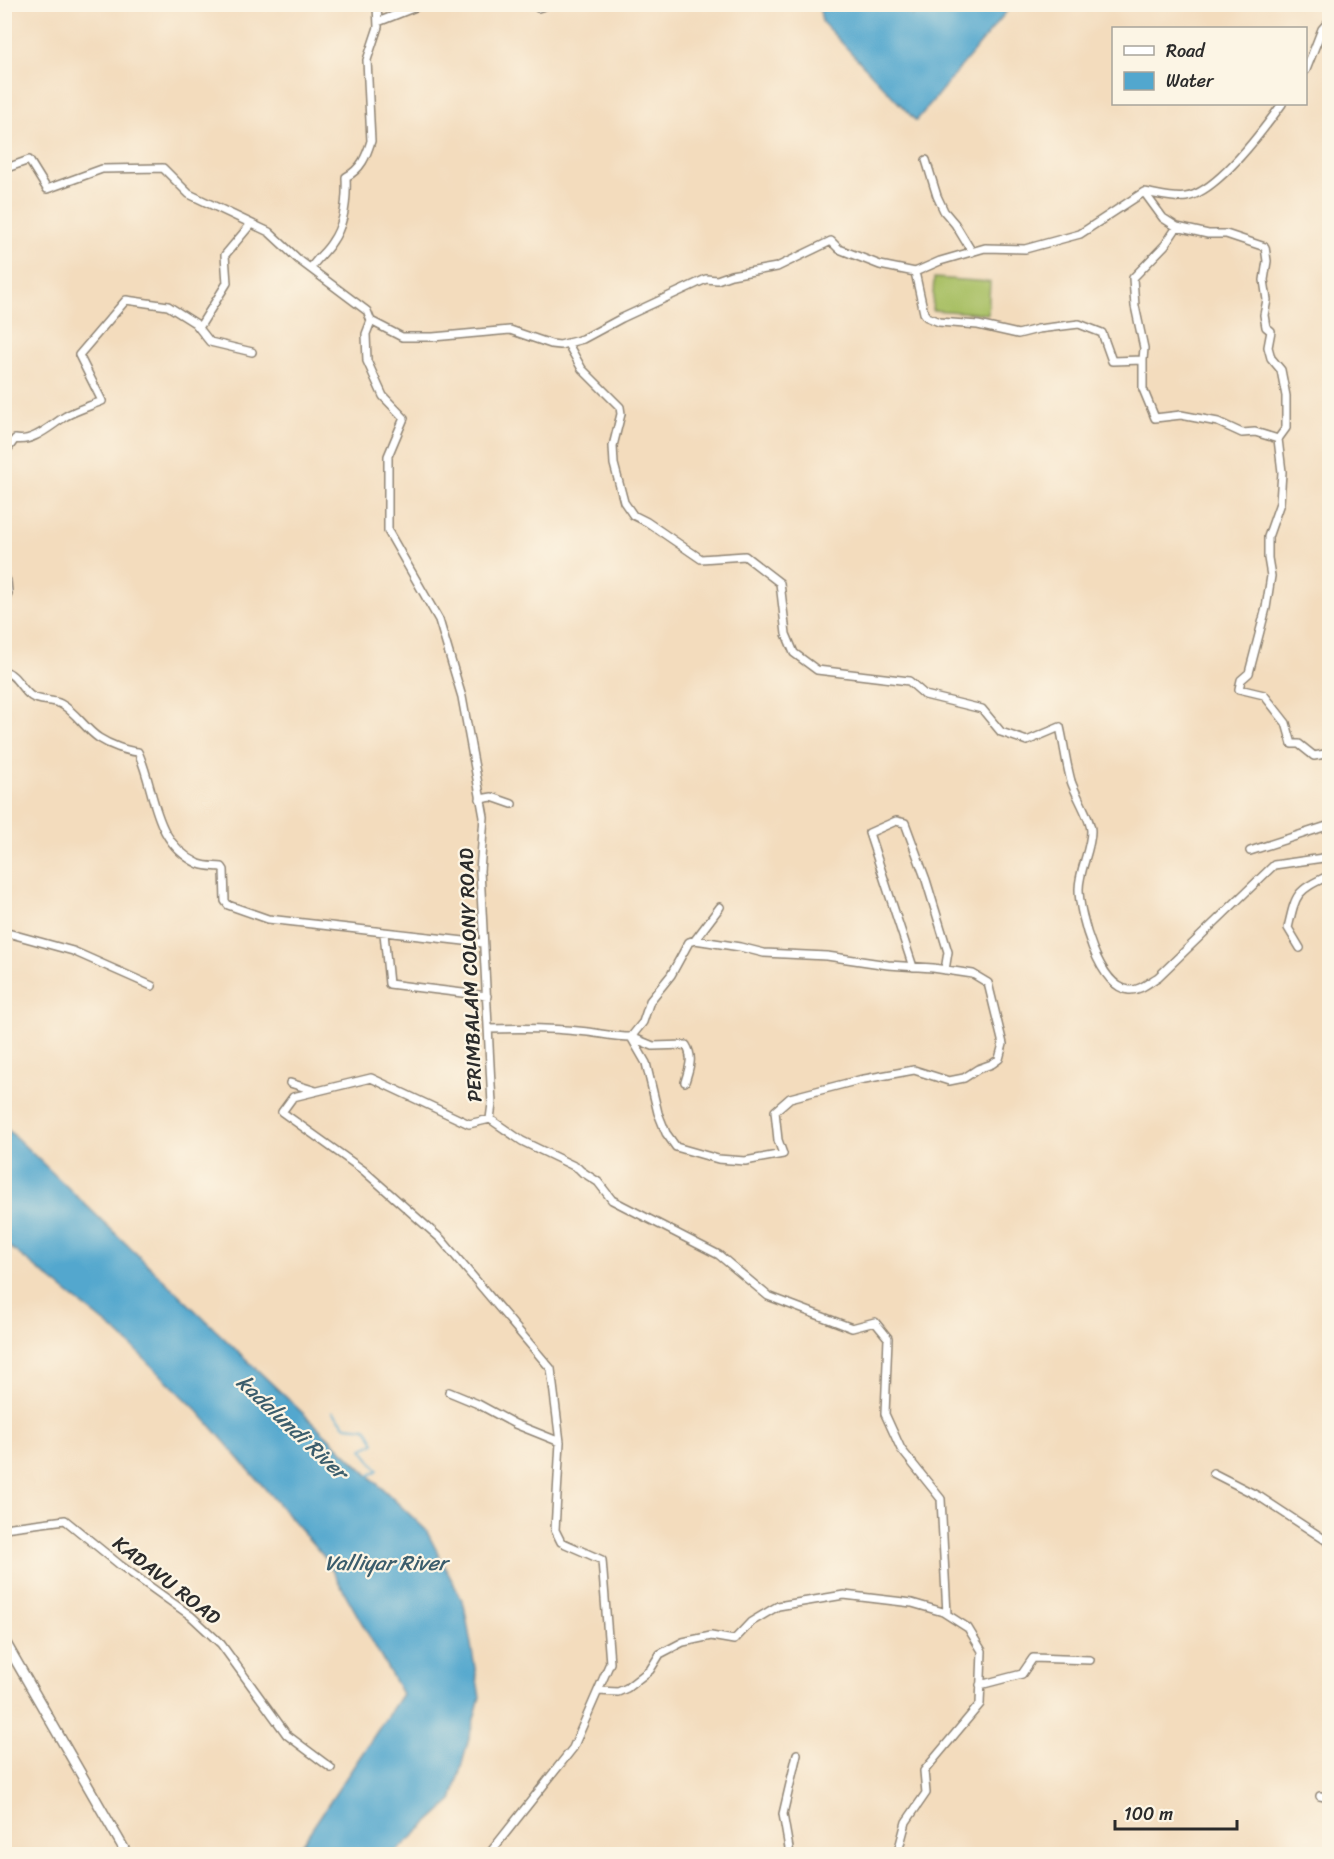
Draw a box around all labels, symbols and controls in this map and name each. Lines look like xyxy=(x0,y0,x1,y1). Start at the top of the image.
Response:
legend xyxy=(1112,27,1307,105)
text: Road xyxy=(1166,35,1206,67)
text: Water xyxy=(1166,65,1215,97)
street label: PERIMBALAM COLONY ROAD xyxy=(449,847,492,1103)
water label: kadalundi River xyxy=(227,1364,360,1492)
street label: KADAVU ROAD xyxy=(105,1527,229,1634)
water label: Valliyar River xyxy=(325,1544,451,1582)
scale bar xyxy=(1115,1793,1236,1831)
text: 100 m xyxy=(1124,1798,1173,1830)

